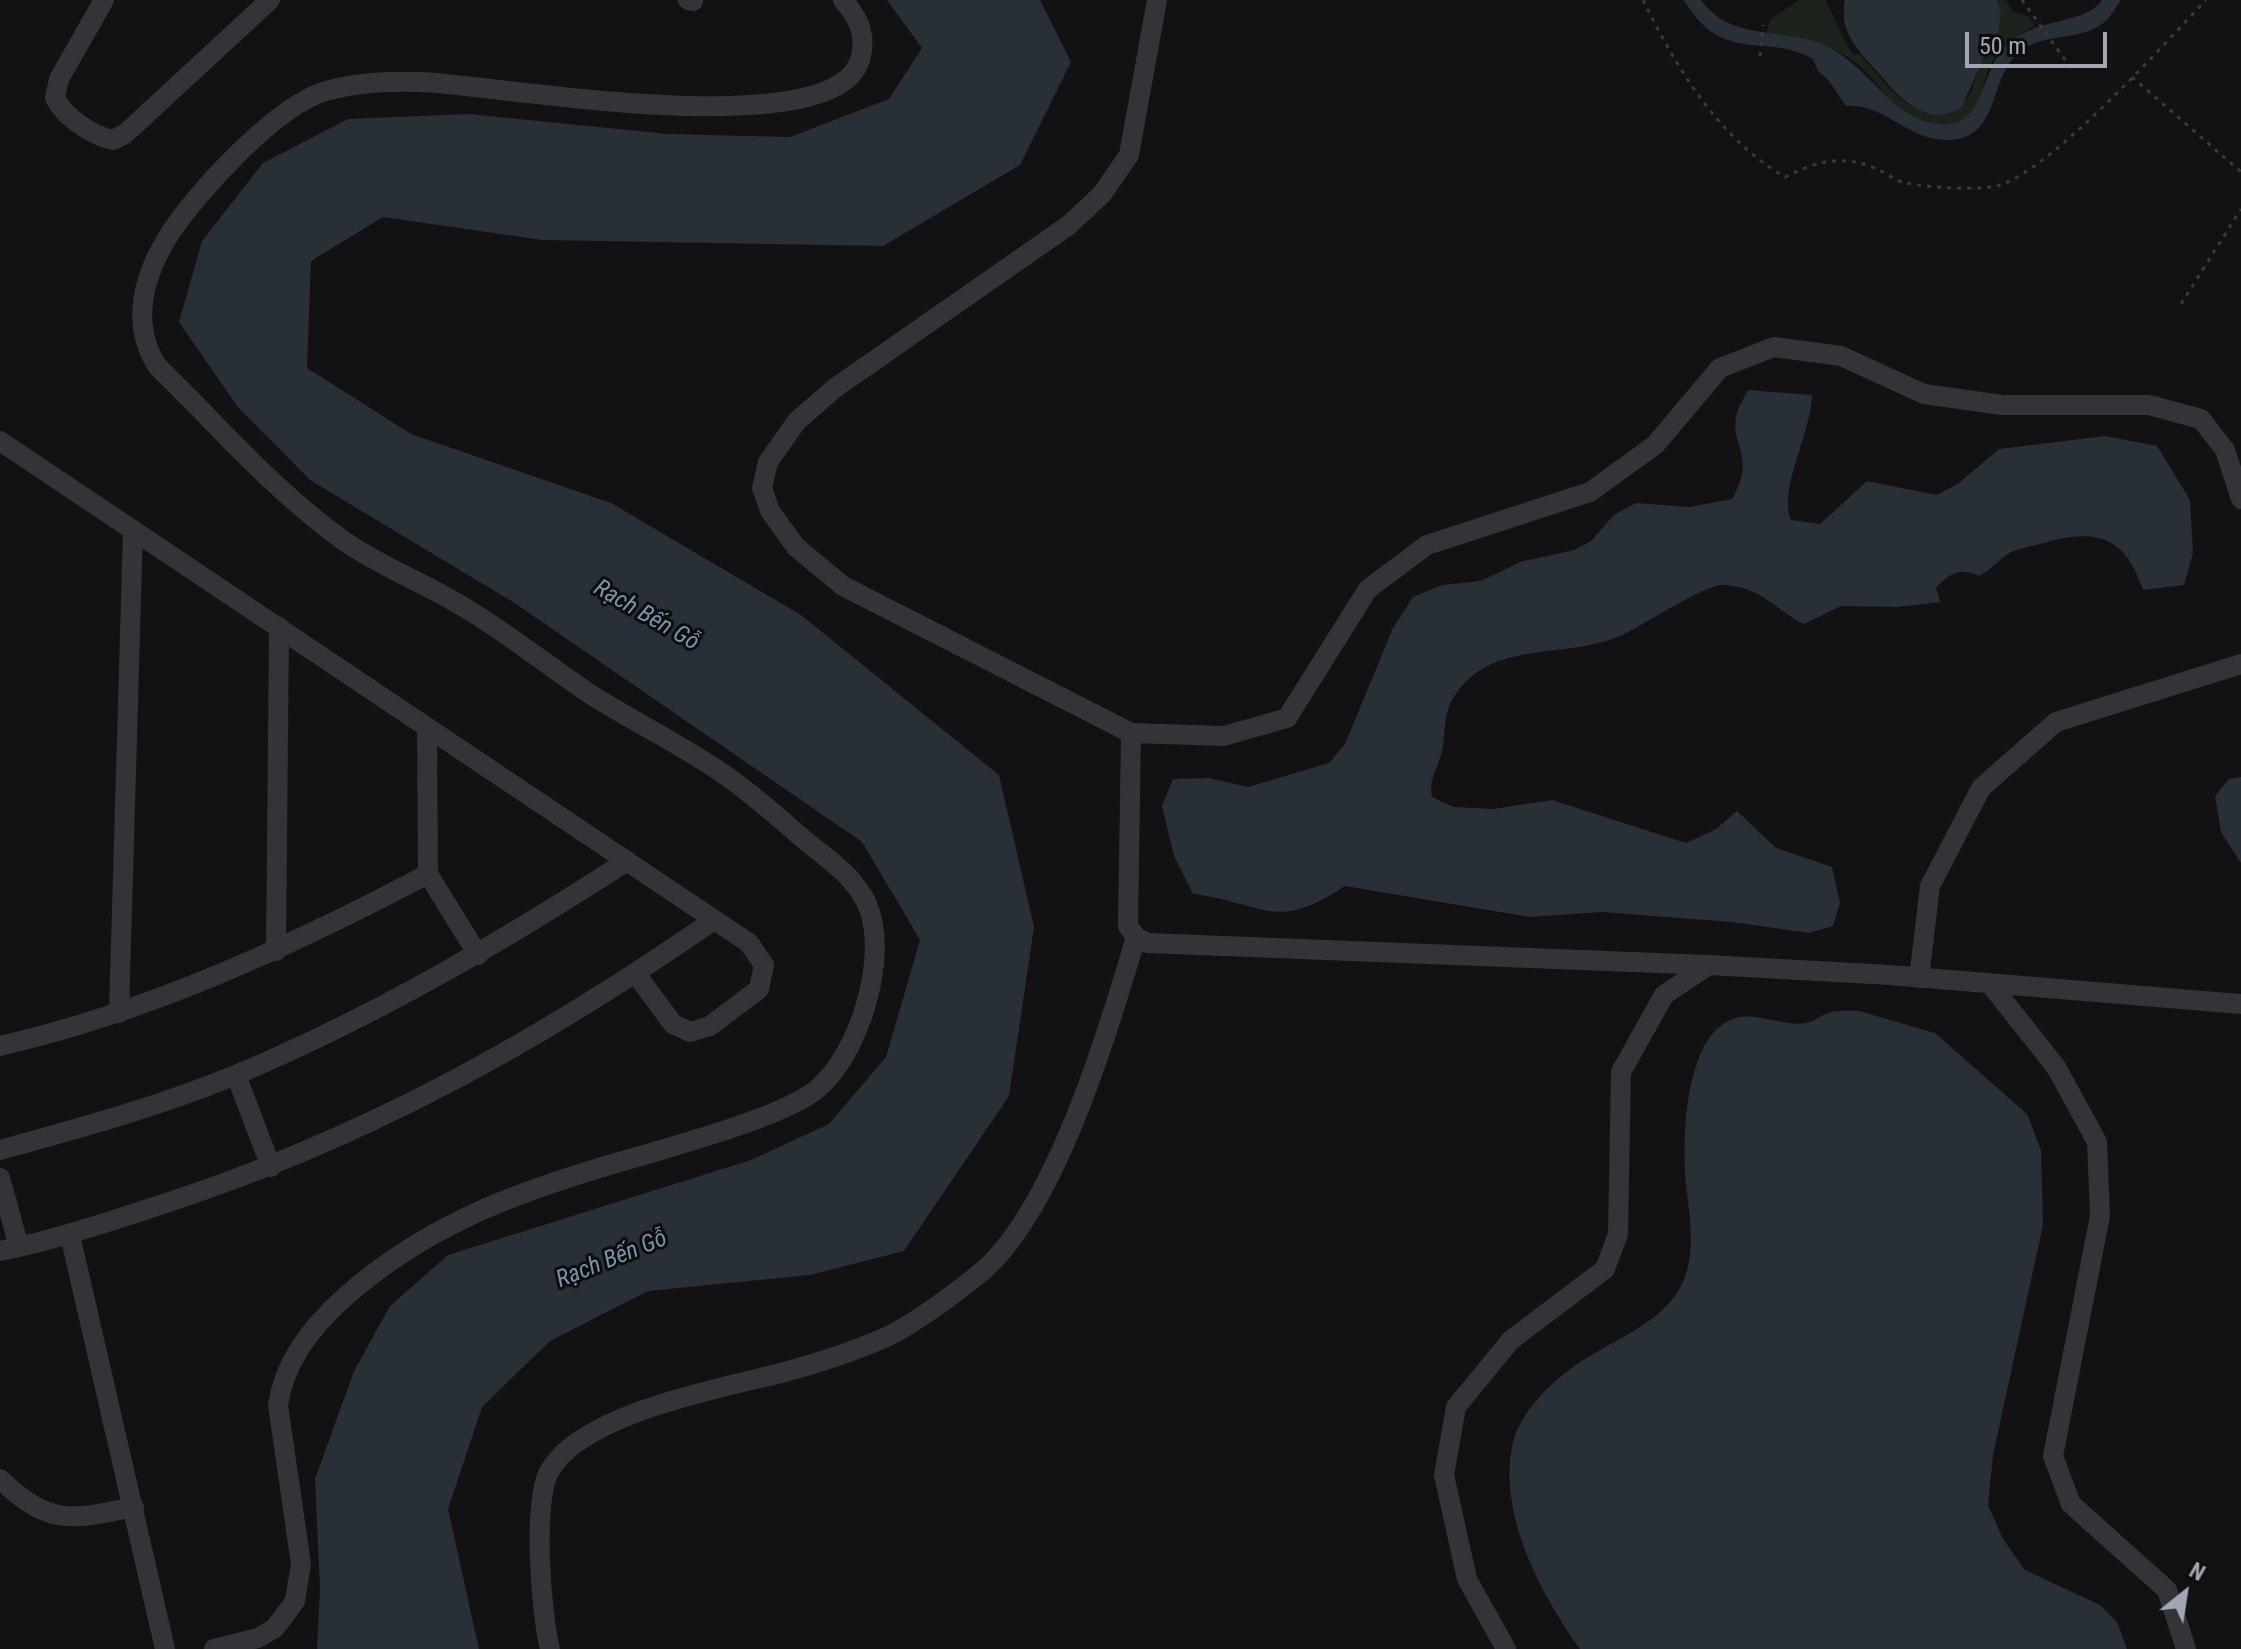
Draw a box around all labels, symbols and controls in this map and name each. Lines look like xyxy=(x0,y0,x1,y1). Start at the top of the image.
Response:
scale bar xyxy=(1969,16,2111,66)
text: 50 m xyxy=(1979,32,2026,60)
water label: Rạch Bến Gỗ xyxy=(588,574,704,658)
water label: Rạch Bến Gỗ xyxy=(552,1225,672,1295)
north arrow xyxy=(2145,1553,2225,1633)
text: N xyxy=(2185,1558,2209,1586)

